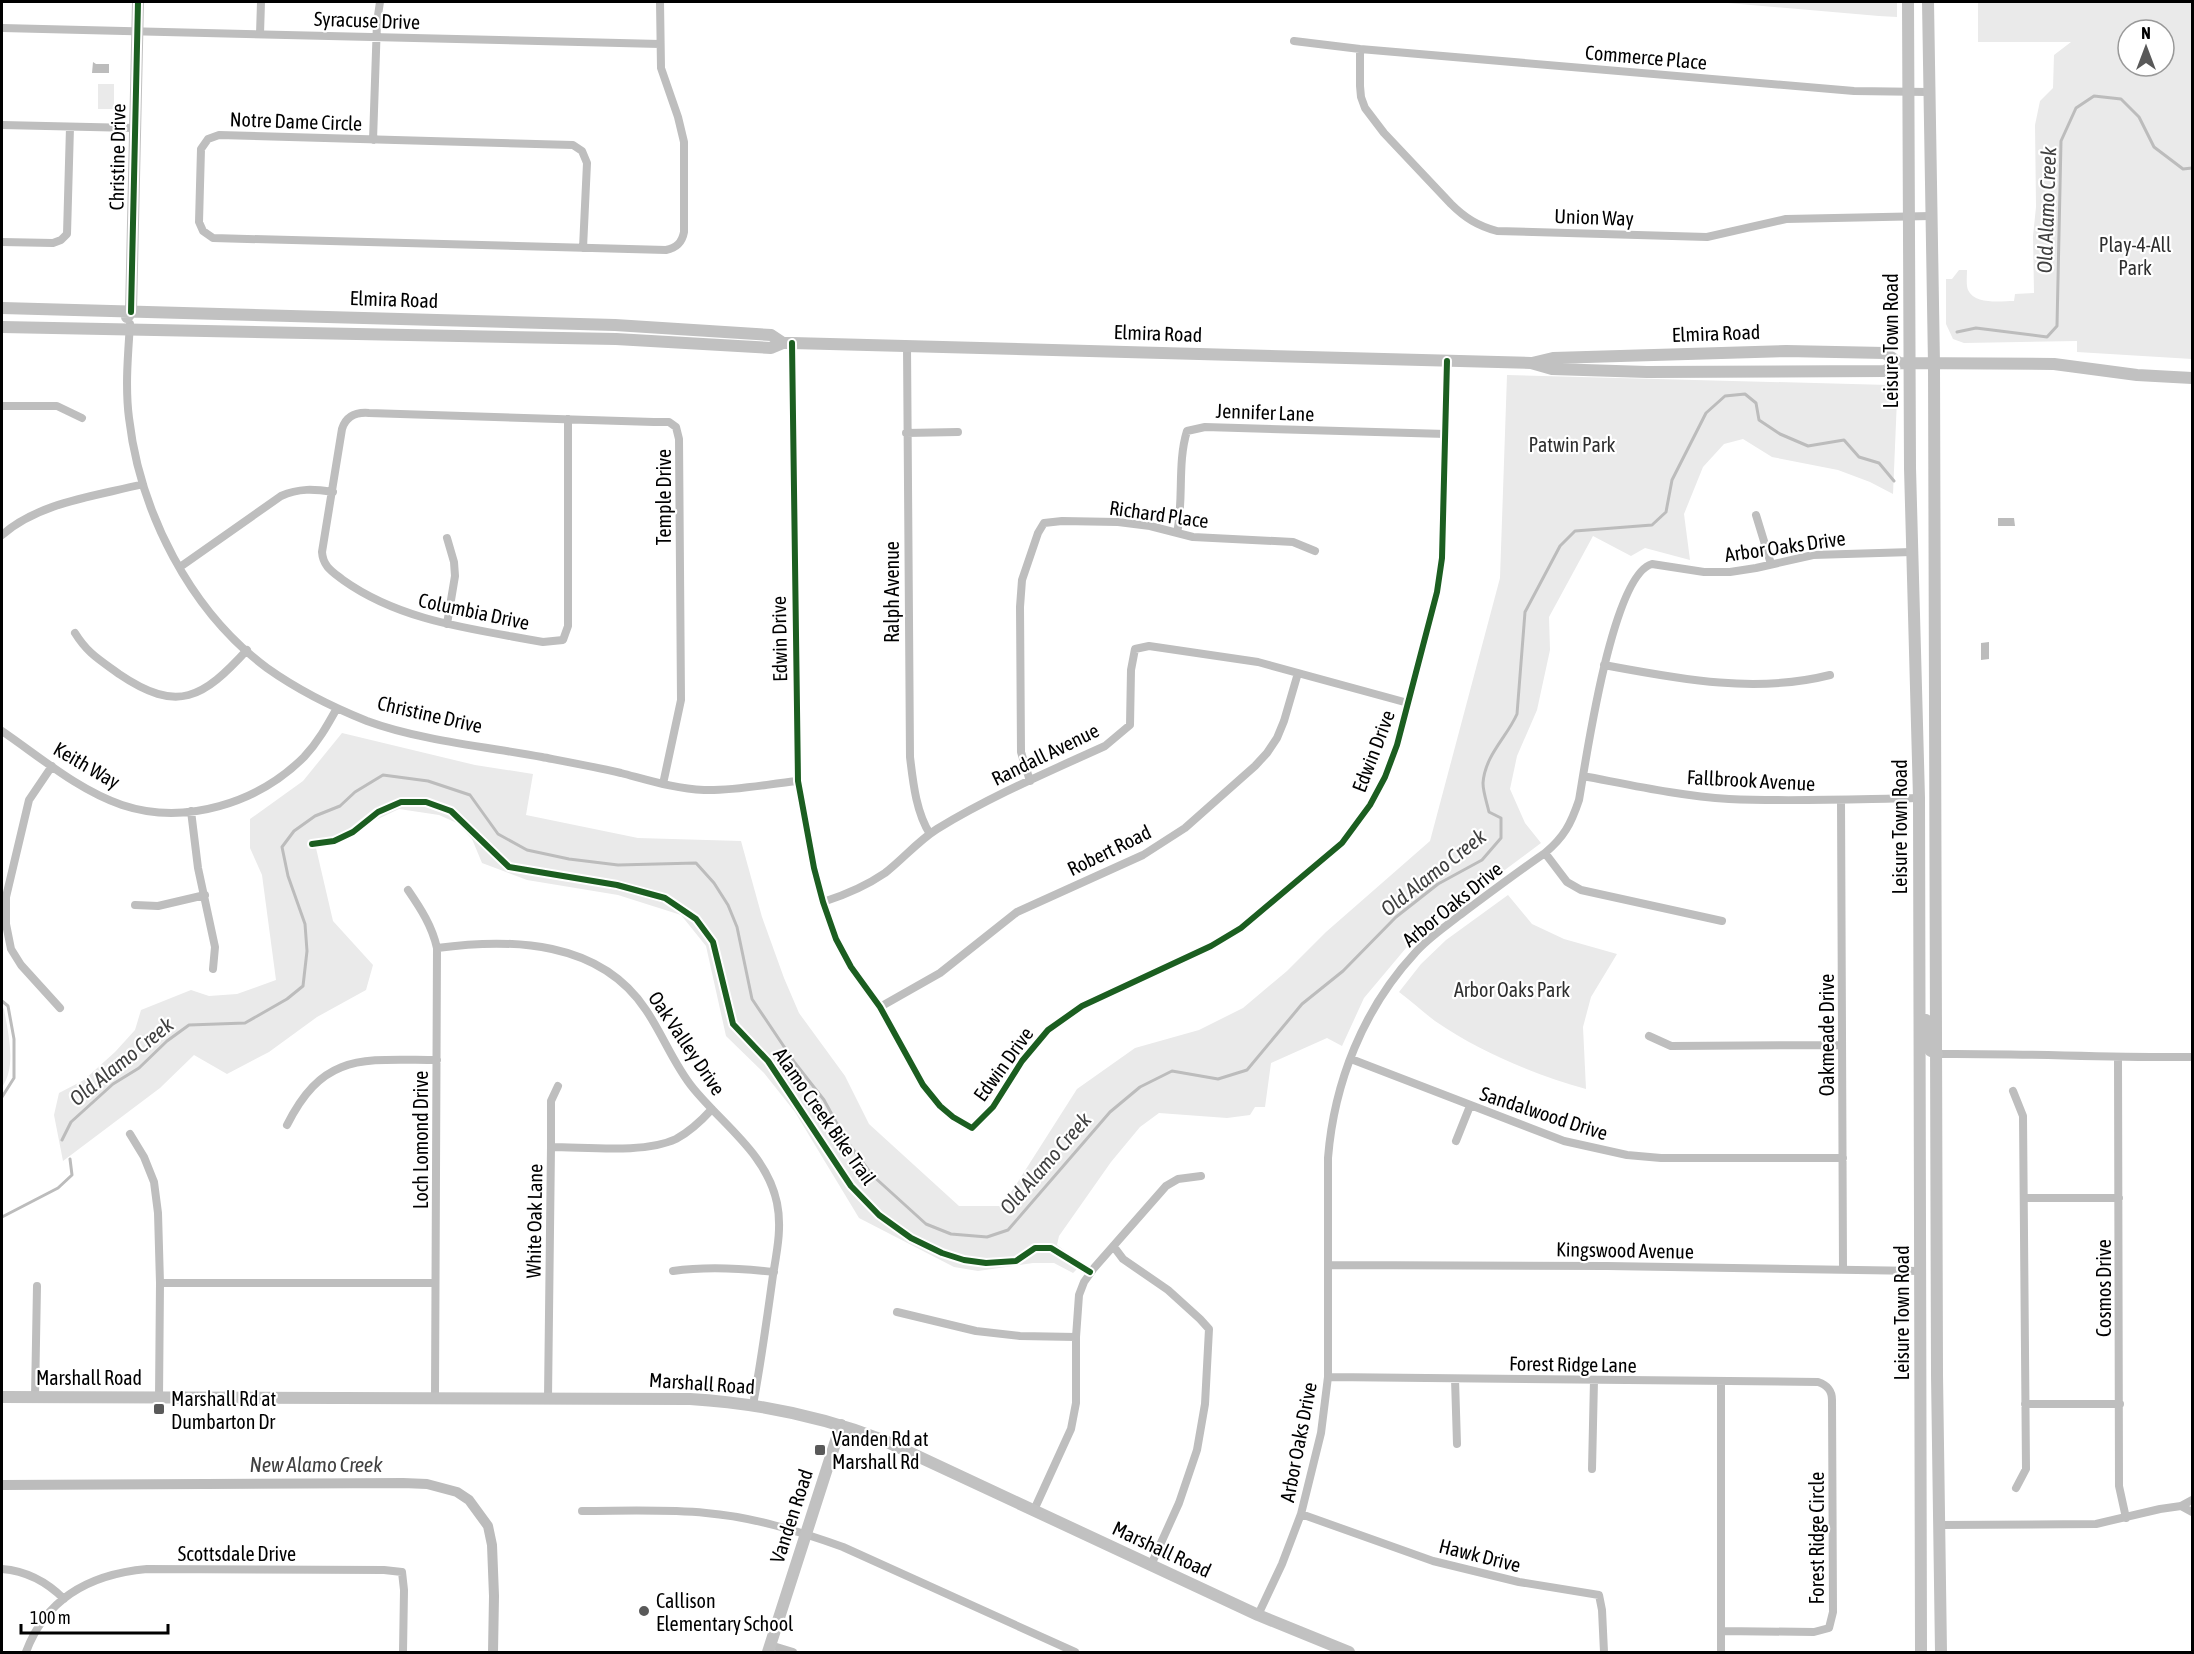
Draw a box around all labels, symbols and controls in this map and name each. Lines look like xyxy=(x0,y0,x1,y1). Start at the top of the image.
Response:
street label: Syracuse Drive xyxy=(314,7,420,33)
north arrow xyxy=(2116,18,2176,78)
text: N xyxy=(2141,24,2151,42)
street label: Commerce Place xyxy=(1584,40,1708,74)
street label: Christine Drive xyxy=(105,103,129,211)
street label: Notre Dame Circle xyxy=(229,107,363,135)
water label: Old Alamo Creek xyxy=(2032,146,2060,274)
street label: Union Way xyxy=(1554,204,1634,230)
park label: Play-4-All Park xyxy=(2099,233,2172,279)
street label: Leisure Town Road xyxy=(1879,273,1902,409)
street label: Elmira Road xyxy=(349,286,439,312)
street label: Elmira Road xyxy=(1113,320,1203,346)
street label: Elmira Road xyxy=(1671,320,1761,346)
street label: Jennifer Lane xyxy=(1215,399,1315,425)
park label: Patwin Park xyxy=(1529,433,1616,456)
street label: Temple Drive xyxy=(652,449,675,545)
street label: Richard Place xyxy=(1108,496,1210,532)
street label: Arbor Oaks Drive xyxy=(1723,526,1847,566)
street label: Ralph Avenue xyxy=(880,541,903,643)
street label: Columbia Drive xyxy=(416,588,532,634)
street label: Edwin Drive xyxy=(767,596,791,682)
street label: Christine Drive xyxy=(375,691,485,737)
street label: Edwin Drive xyxy=(1347,707,1399,795)
street label: Randall Avenue xyxy=(988,718,1102,790)
street label: Keith Way xyxy=(50,737,124,793)
street label: Leisure Town Road xyxy=(1888,759,1911,895)
street label: Fallbrook Avenue xyxy=(1686,765,1816,795)
street label: Robert Road xyxy=(1063,820,1155,880)
water label: Old Alamo Creek xyxy=(1376,823,1491,920)
street label: Arbor Oaks Drive xyxy=(1398,857,1506,951)
street label: Oakmeade Drive xyxy=(1815,974,1838,1096)
park label: Arbor Oaks Park xyxy=(1454,978,1570,1001)
street label: Oak Valley Drive xyxy=(644,987,730,1099)
water label: Old Alamo Creek xyxy=(64,1011,178,1110)
street label: Edwin Drive xyxy=(968,1023,1038,1105)
street label: Alamo Creek Bike Trail xyxy=(769,1043,881,1190)
street label: Loch Lomond Drive xyxy=(409,1071,432,1209)
street label: Sandalwood Drive xyxy=(1477,1082,1611,1144)
water label: Old Alamo Creek xyxy=(994,1107,1096,1219)
street label: White Oak Lane xyxy=(522,1164,546,1278)
street label: Kingswood Avenue xyxy=(1556,1237,1694,1263)
street label: Cosmos Drive xyxy=(2092,1239,2115,1337)
street label: Leisure Town Road xyxy=(1890,1245,1913,1381)
street label: Forest Ridge Lane xyxy=(1509,1351,1637,1377)
street label: Marshall Road xyxy=(36,1366,142,1389)
street label: Marshall Road xyxy=(648,1368,756,1398)
street label: Arbor Oaks Drive xyxy=(1275,1380,1321,1504)
place label: Marshall Rd at Dumbarton Dr xyxy=(171,1387,277,1433)
marker: Marshall Rd at Dumbarton Dr xyxy=(152,1402,166,1416)
place label: Vanden Rd at Marshall Rd xyxy=(832,1427,929,1473)
marker: Vanden Rd at Marshall Rd xyxy=(813,1443,827,1457)
water label: New Alamo Creek xyxy=(249,1452,383,1476)
street label: Vanden Road xyxy=(765,1466,817,1566)
street label: Forest Ridge Circle xyxy=(1805,1472,1828,1604)
street label: Marshall Road xyxy=(1109,1516,1215,1582)
street label: Hawk Drive xyxy=(1437,1534,1523,1576)
street label: Scottsdale Drive xyxy=(178,1542,296,1565)
place label: Callison Elementary School xyxy=(656,1589,794,1635)
scale bar xyxy=(21,1597,168,1635)
marker: Callison Elementary School xyxy=(637,1604,651,1618)
text: 100 m xyxy=(30,1607,71,1628)

